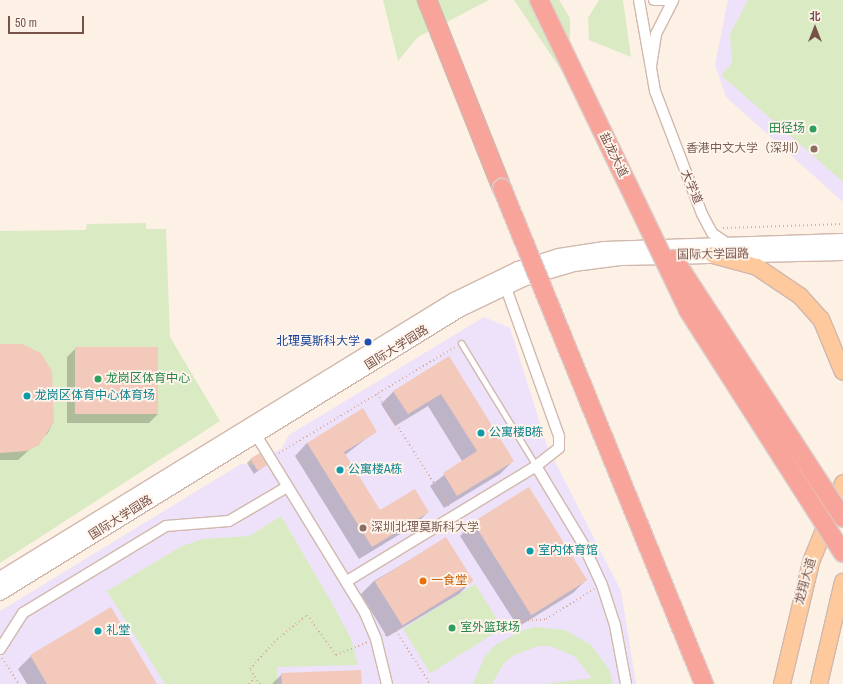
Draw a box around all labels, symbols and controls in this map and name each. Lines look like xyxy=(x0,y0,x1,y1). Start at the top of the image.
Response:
scale bar xyxy=(10,8,86,34)
north arrow xyxy=(795,8,835,48)
text: 北 xyxy=(810,9,821,23)
text: 50 m xyxy=(15,15,37,31)
place label: 田径场 xyxy=(769,122,805,136)
marker: 田径场 xyxy=(808,124,818,134)
street label: 盐龙大道 xyxy=(596,130,630,180)
place label: 香港中文大学（深圳） xyxy=(686,142,806,156)
marker: 香港中文大学（深圳） xyxy=(809,144,819,154)
street label: 大学道 xyxy=(677,168,705,206)
street label: 国际大学园路 xyxy=(677,247,749,263)
street label: 国际大学园路 xyxy=(363,323,431,373)
place label: 北理莫斯科大学 xyxy=(276,335,360,349)
marker: 北理莫斯科大学 xyxy=(363,337,373,347)
place label: 龙岗区体育中心 xyxy=(106,372,190,386)
marker: 龙岗区体育中心 xyxy=(93,374,103,384)
place label: 龙岗区体育中心体育场 xyxy=(35,389,155,403)
marker: 龙岗区体育中心体育场 xyxy=(22,391,32,401)
place label: 公寓楼B栋 xyxy=(489,426,544,440)
marker: 公寓楼B栋 xyxy=(476,428,486,438)
place label: 公寓楼A栋 xyxy=(348,463,403,477)
marker: 公寓楼A栋 xyxy=(335,465,345,475)
street label: 国际大学园路 xyxy=(87,493,155,543)
place label: 深圳北理莫斯科大学 xyxy=(371,521,479,535)
marker: 深圳北理莫斯科大学 xyxy=(358,523,368,533)
place label: 室内体育馆 xyxy=(538,544,598,558)
marker: 室内体育馆 xyxy=(525,546,535,556)
street label: 龙翔大道 xyxy=(792,556,820,606)
place label: 一食堂 xyxy=(431,574,467,588)
marker: 一食堂 xyxy=(418,576,428,586)
place label: 室外篮球场 xyxy=(460,621,520,635)
marker: 室外篮球场 xyxy=(447,623,457,633)
place label: 礼堂 xyxy=(106,624,130,638)
marker: 礼堂 xyxy=(93,626,103,636)

